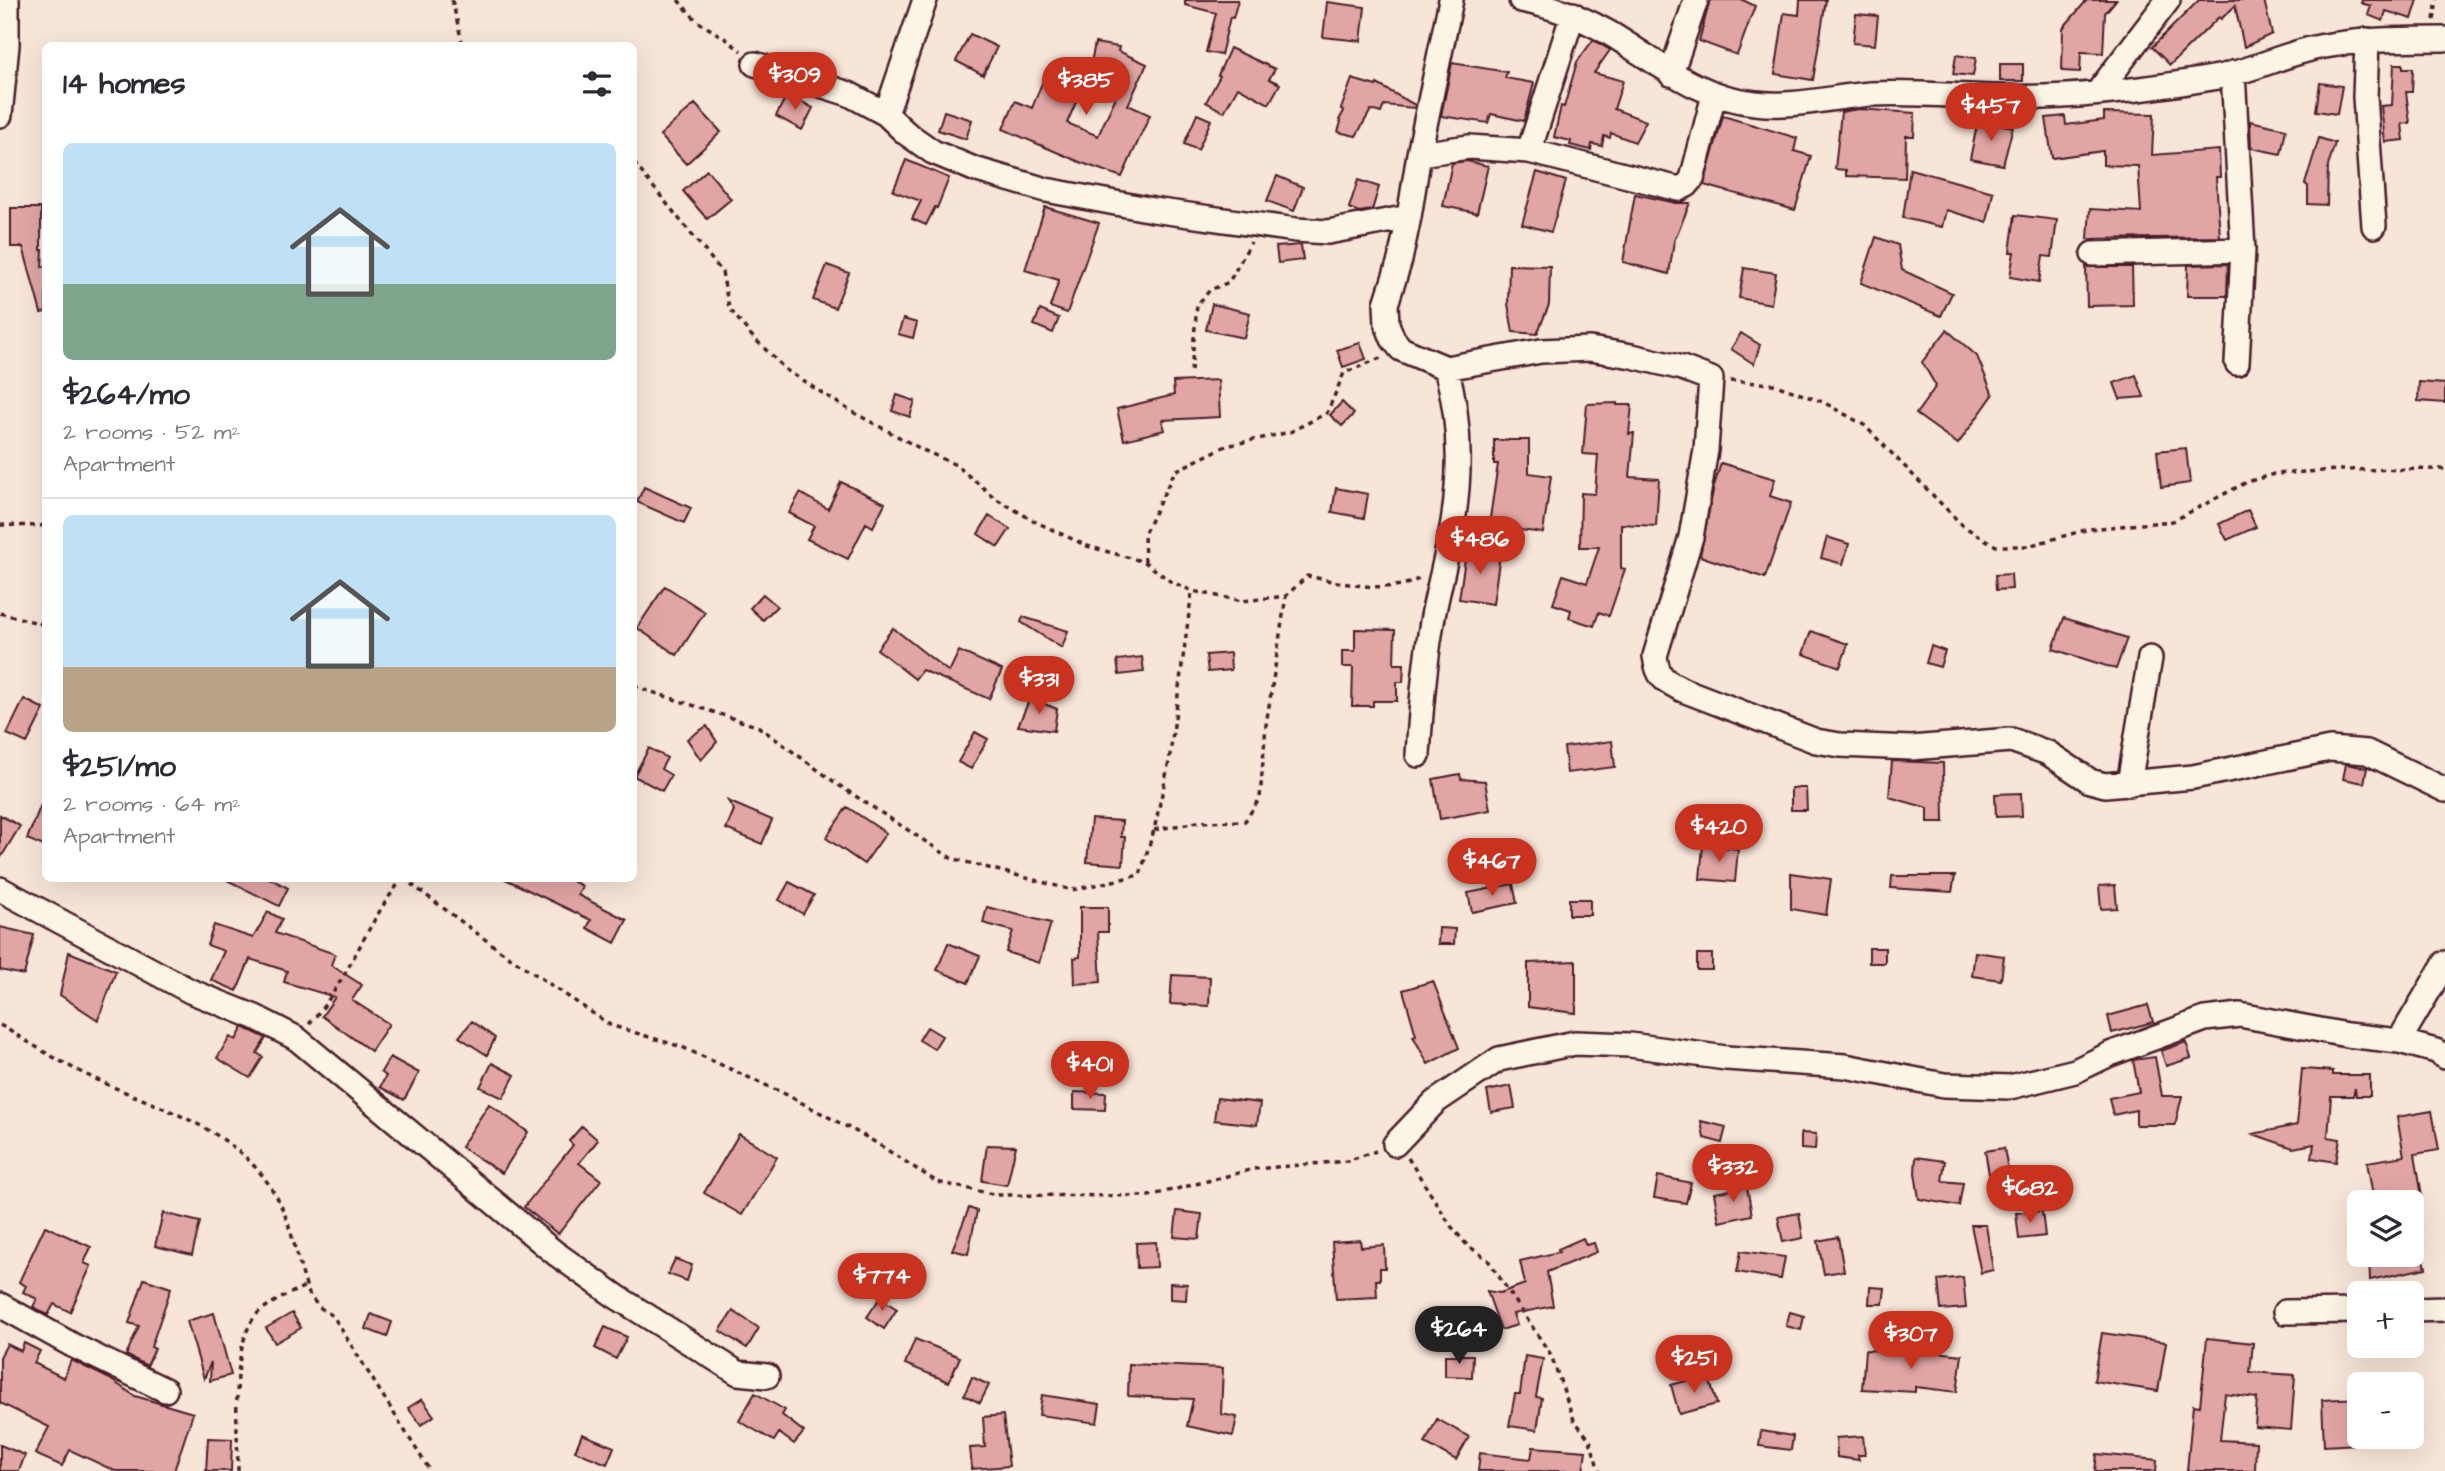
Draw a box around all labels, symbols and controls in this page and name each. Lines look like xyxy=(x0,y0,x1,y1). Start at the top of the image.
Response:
pin: $309 xyxy=(754,52,836,112)
pin: $385 xyxy=(1045,58,1127,117)
text: $309 xyxy=(769,59,821,91)
text: 14 homes xyxy=(63,63,186,105)
text: $385 xyxy=(1058,64,1114,96)
icon: filters xyxy=(578,65,616,103)
pin: $457 xyxy=(1950,83,2032,143)
text: $457 xyxy=(1962,90,2020,122)
icon: home xyxy=(277,189,403,315)
text: $264/mo xyxy=(63,374,190,416)
text: 2 rooms · 52 m² xyxy=(63,416,240,448)
text: Apartment xyxy=(63,448,175,480)
pin: $486 xyxy=(1439,516,1521,576)
text: $486 xyxy=(1451,523,1509,555)
icon: home xyxy=(277,561,403,687)
pin: $331 xyxy=(998,656,1080,716)
text: $331 xyxy=(1019,663,1059,695)
text: $251/mo xyxy=(63,746,176,788)
text: 2 rooms · 64 m² xyxy=(63,788,241,820)
pin: $420 xyxy=(1678,804,1760,864)
text: $420 xyxy=(1691,811,1747,843)
text: Apartment xyxy=(63,820,175,852)
pin: $467 xyxy=(1451,838,1533,898)
text: $467 xyxy=(1463,845,1521,877)
pin: $401 xyxy=(1049,1042,1131,1101)
text: $401 xyxy=(1067,1048,1113,1080)
pin: $332 xyxy=(1692,1144,1774,1204)
text: $332 xyxy=(1708,1151,1758,1183)
pin: $682 xyxy=(1989,1166,2071,1225)
text: $682 xyxy=(2002,1172,2058,1204)
map controls xyxy=(2347,1190,2424,1449)
button: layers xyxy=(2347,1190,2424,1267)
pin: $774 xyxy=(841,1254,923,1313)
text: $774 xyxy=(854,1260,910,1292)
button: + xyxy=(2347,1281,2424,1358)
pin: $264 xyxy=(1418,1306,1500,1366)
pin: $307 xyxy=(1870,1312,1952,1371)
text: $264 xyxy=(1431,1313,1487,1345)
text: $307 xyxy=(1884,1318,1938,1350)
pin: $251 xyxy=(1653,1336,1735,1395)
text: $251 xyxy=(1671,1342,1717,1374)
button: − xyxy=(2347,1372,2424,1449)

